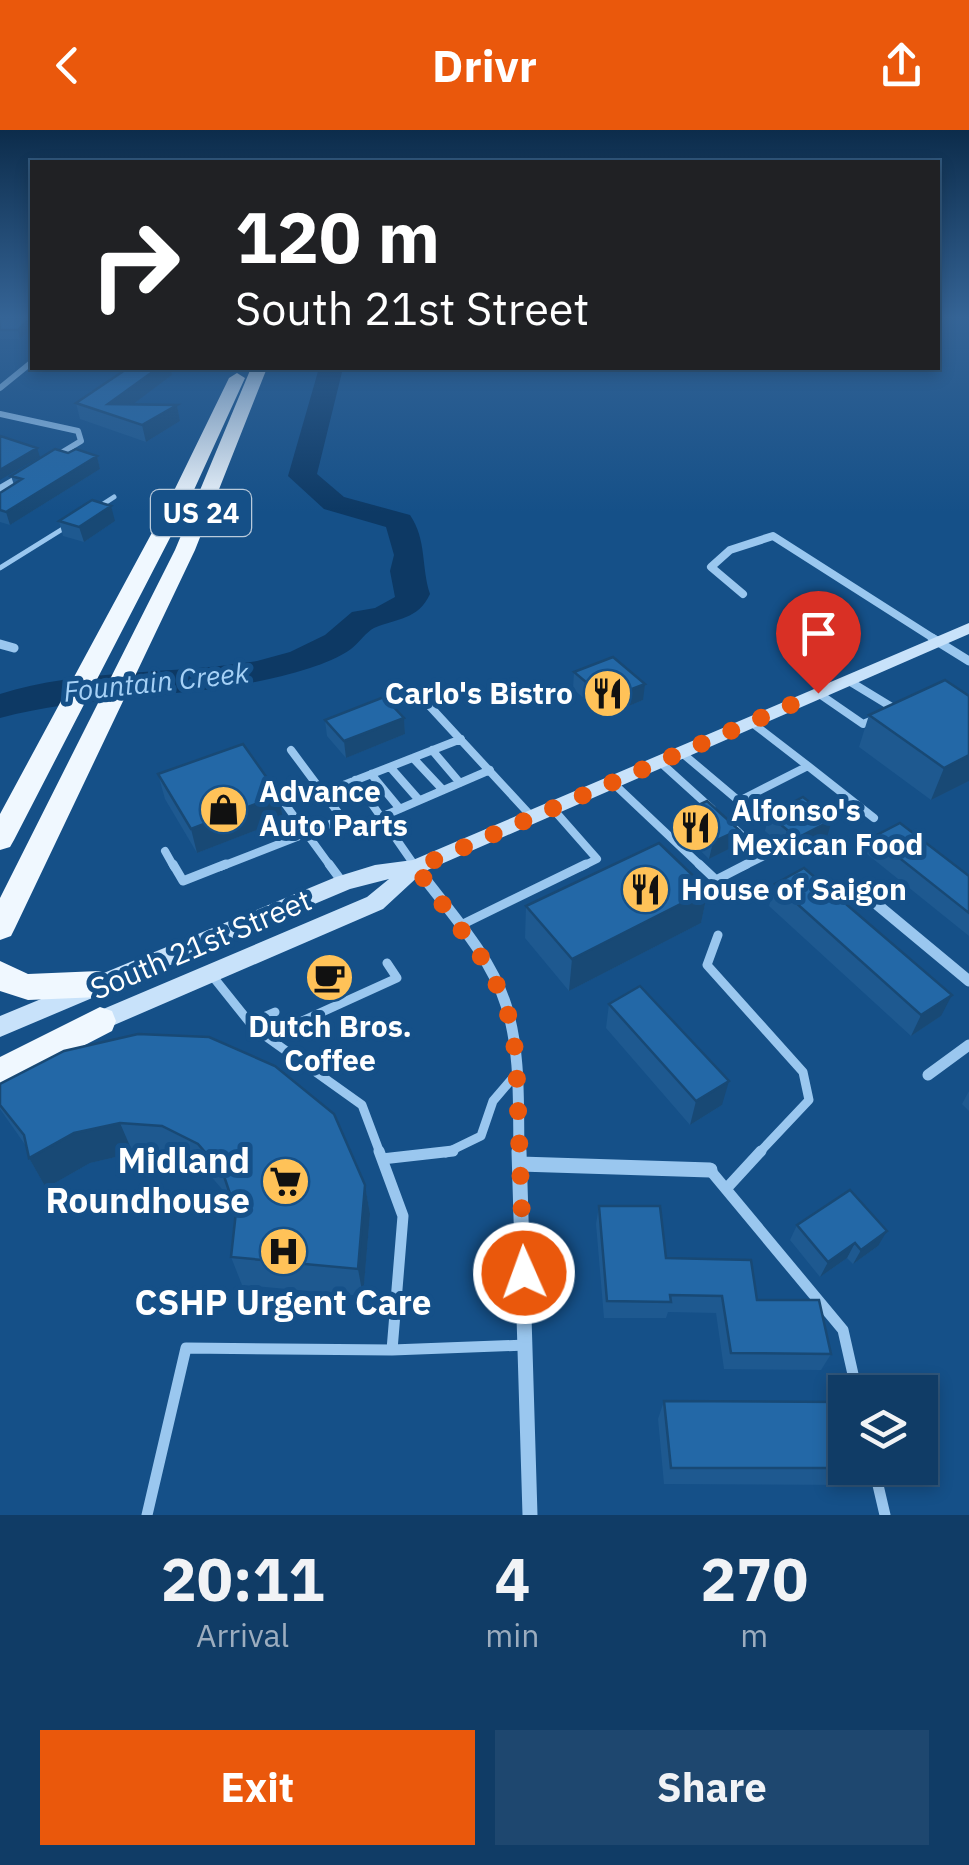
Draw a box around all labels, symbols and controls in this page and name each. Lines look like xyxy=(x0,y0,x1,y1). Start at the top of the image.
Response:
text: Drivr xyxy=(432,36,537,94)
icon: back xyxy=(40,38,95,93)
icon: share xyxy=(874,38,929,93)
text: 120 m xyxy=(235,191,440,282)
icon: right xyxy=(70,200,200,330)
text: South 21st Street xyxy=(235,279,589,337)
road number: US 24 xyxy=(151,490,251,536)
pin xyxy=(776,591,861,694)
icon: arrive xyxy=(791,606,846,661)
water label: Fountain Creek xyxy=(61,653,251,710)
restaurant icon: Carlo's Bistro xyxy=(582,668,634,720)
place label: Carlo's Bistro xyxy=(385,673,573,712)
place label: Advance Auto Parts xyxy=(259,771,408,844)
shop icon: Advance Auto Parts xyxy=(198,783,250,835)
place label: Alfonso's Mexican Food xyxy=(731,790,924,863)
restaurant icon: Alfonso's Mexican Food xyxy=(670,802,722,854)
restaurant icon: House of Saigon xyxy=(620,864,672,916)
place label: House of Saigon xyxy=(681,869,907,908)
street label: South 21st Street xyxy=(84,880,317,1008)
cafe icon: Dutch Bros. Coffee xyxy=(304,952,356,1004)
place label: Dutch Bros. Coffee xyxy=(248,1006,412,1079)
place label: Midland Roundhouse xyxy=(45,1137,250,1223)
supermarket icon: Midland Roundhouse xyxy=(259,1155,311,1207)
position arrow xyxy=(472,1221,576,1325)
hospital icon: CSHP Urgent Care xyxy=(257,1225,309,1277)
place label: CSHP Urgent Care xyxy=(135,1279,431,1325)
map controls xyxy=(828,1375,938,1485)
button: layers xyxy=(828,1375,938,1485)
text: 20:11 xyxy=(161,1539,325,1618)
text: 4 xyxy=(494,1539,530,1618)
text: 270 xyxy=(700,1539,808,1618)
text: Arrival xyxy=(196,1614,289,1656)
text: min xyxy=(485,1614,539,1656)
text: m xyxy=(740,1614,768,1656)
button: Exit xyxy=(40,1730,475,1845)
button: Share xyxy=(495,1730,929,1845)

